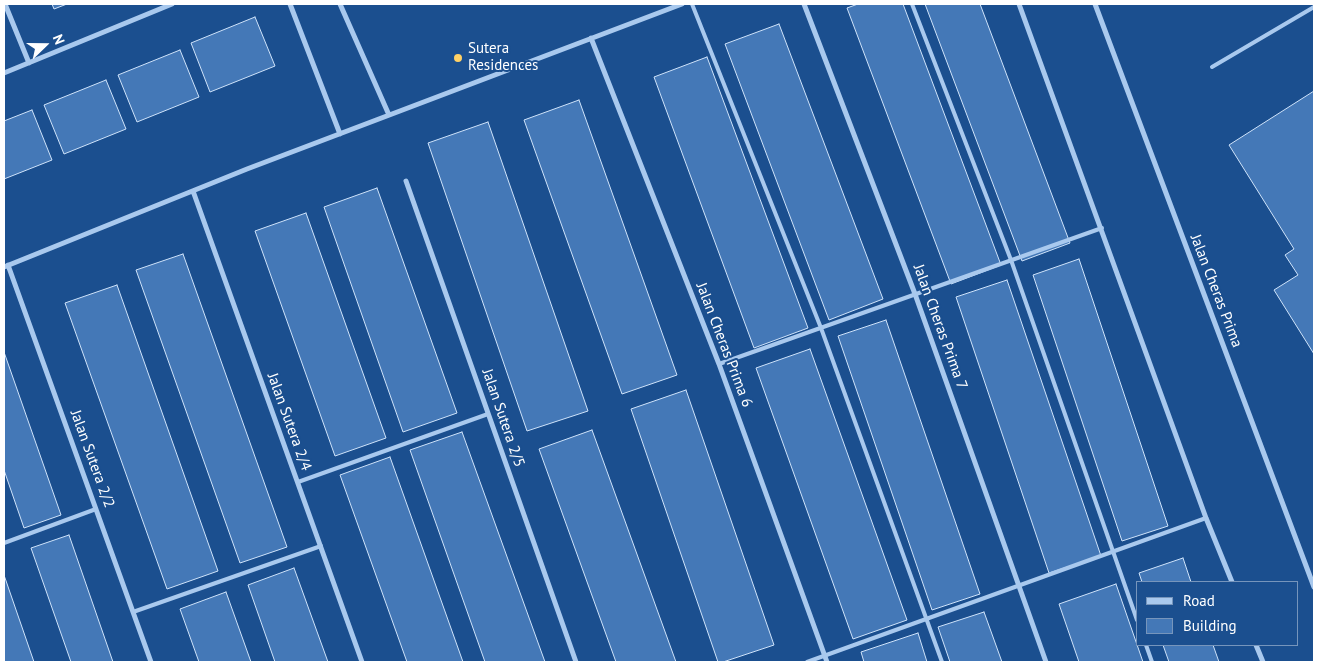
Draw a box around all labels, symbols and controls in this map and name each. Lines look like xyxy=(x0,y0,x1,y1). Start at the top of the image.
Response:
north arrow xyxy=(20,20,70,70)
text: N xyxy=(49,32,69,47)
place label: Sutera Residences xyxy=(468,40,538,75)
marker: Sutera Residences xyxy=(452,52,464,64)
street label: Jalan Cheras Prima xyxy=(1186,232,1246,350)
street label: Jalan Cheras Prima 7 xyxy=(909,262,971,392)
street label: Jalan Cheras Prima 6 xyxy=(692,280,756,410)
street label: Jalan Sutera 2/5 xyxy=(478,367,528,469)
street label: Jalan Sutera 2/4 xyxy=(263,371,315,473)
street label: Jalan Sutera 2/2 xyxy=(66,408,118,510)
legend xyxy=(1136,581,1298,646)
text: Road xyxy=(1183,591,1215,610)
text: Building xyxy=(1183,616,1237,635)

